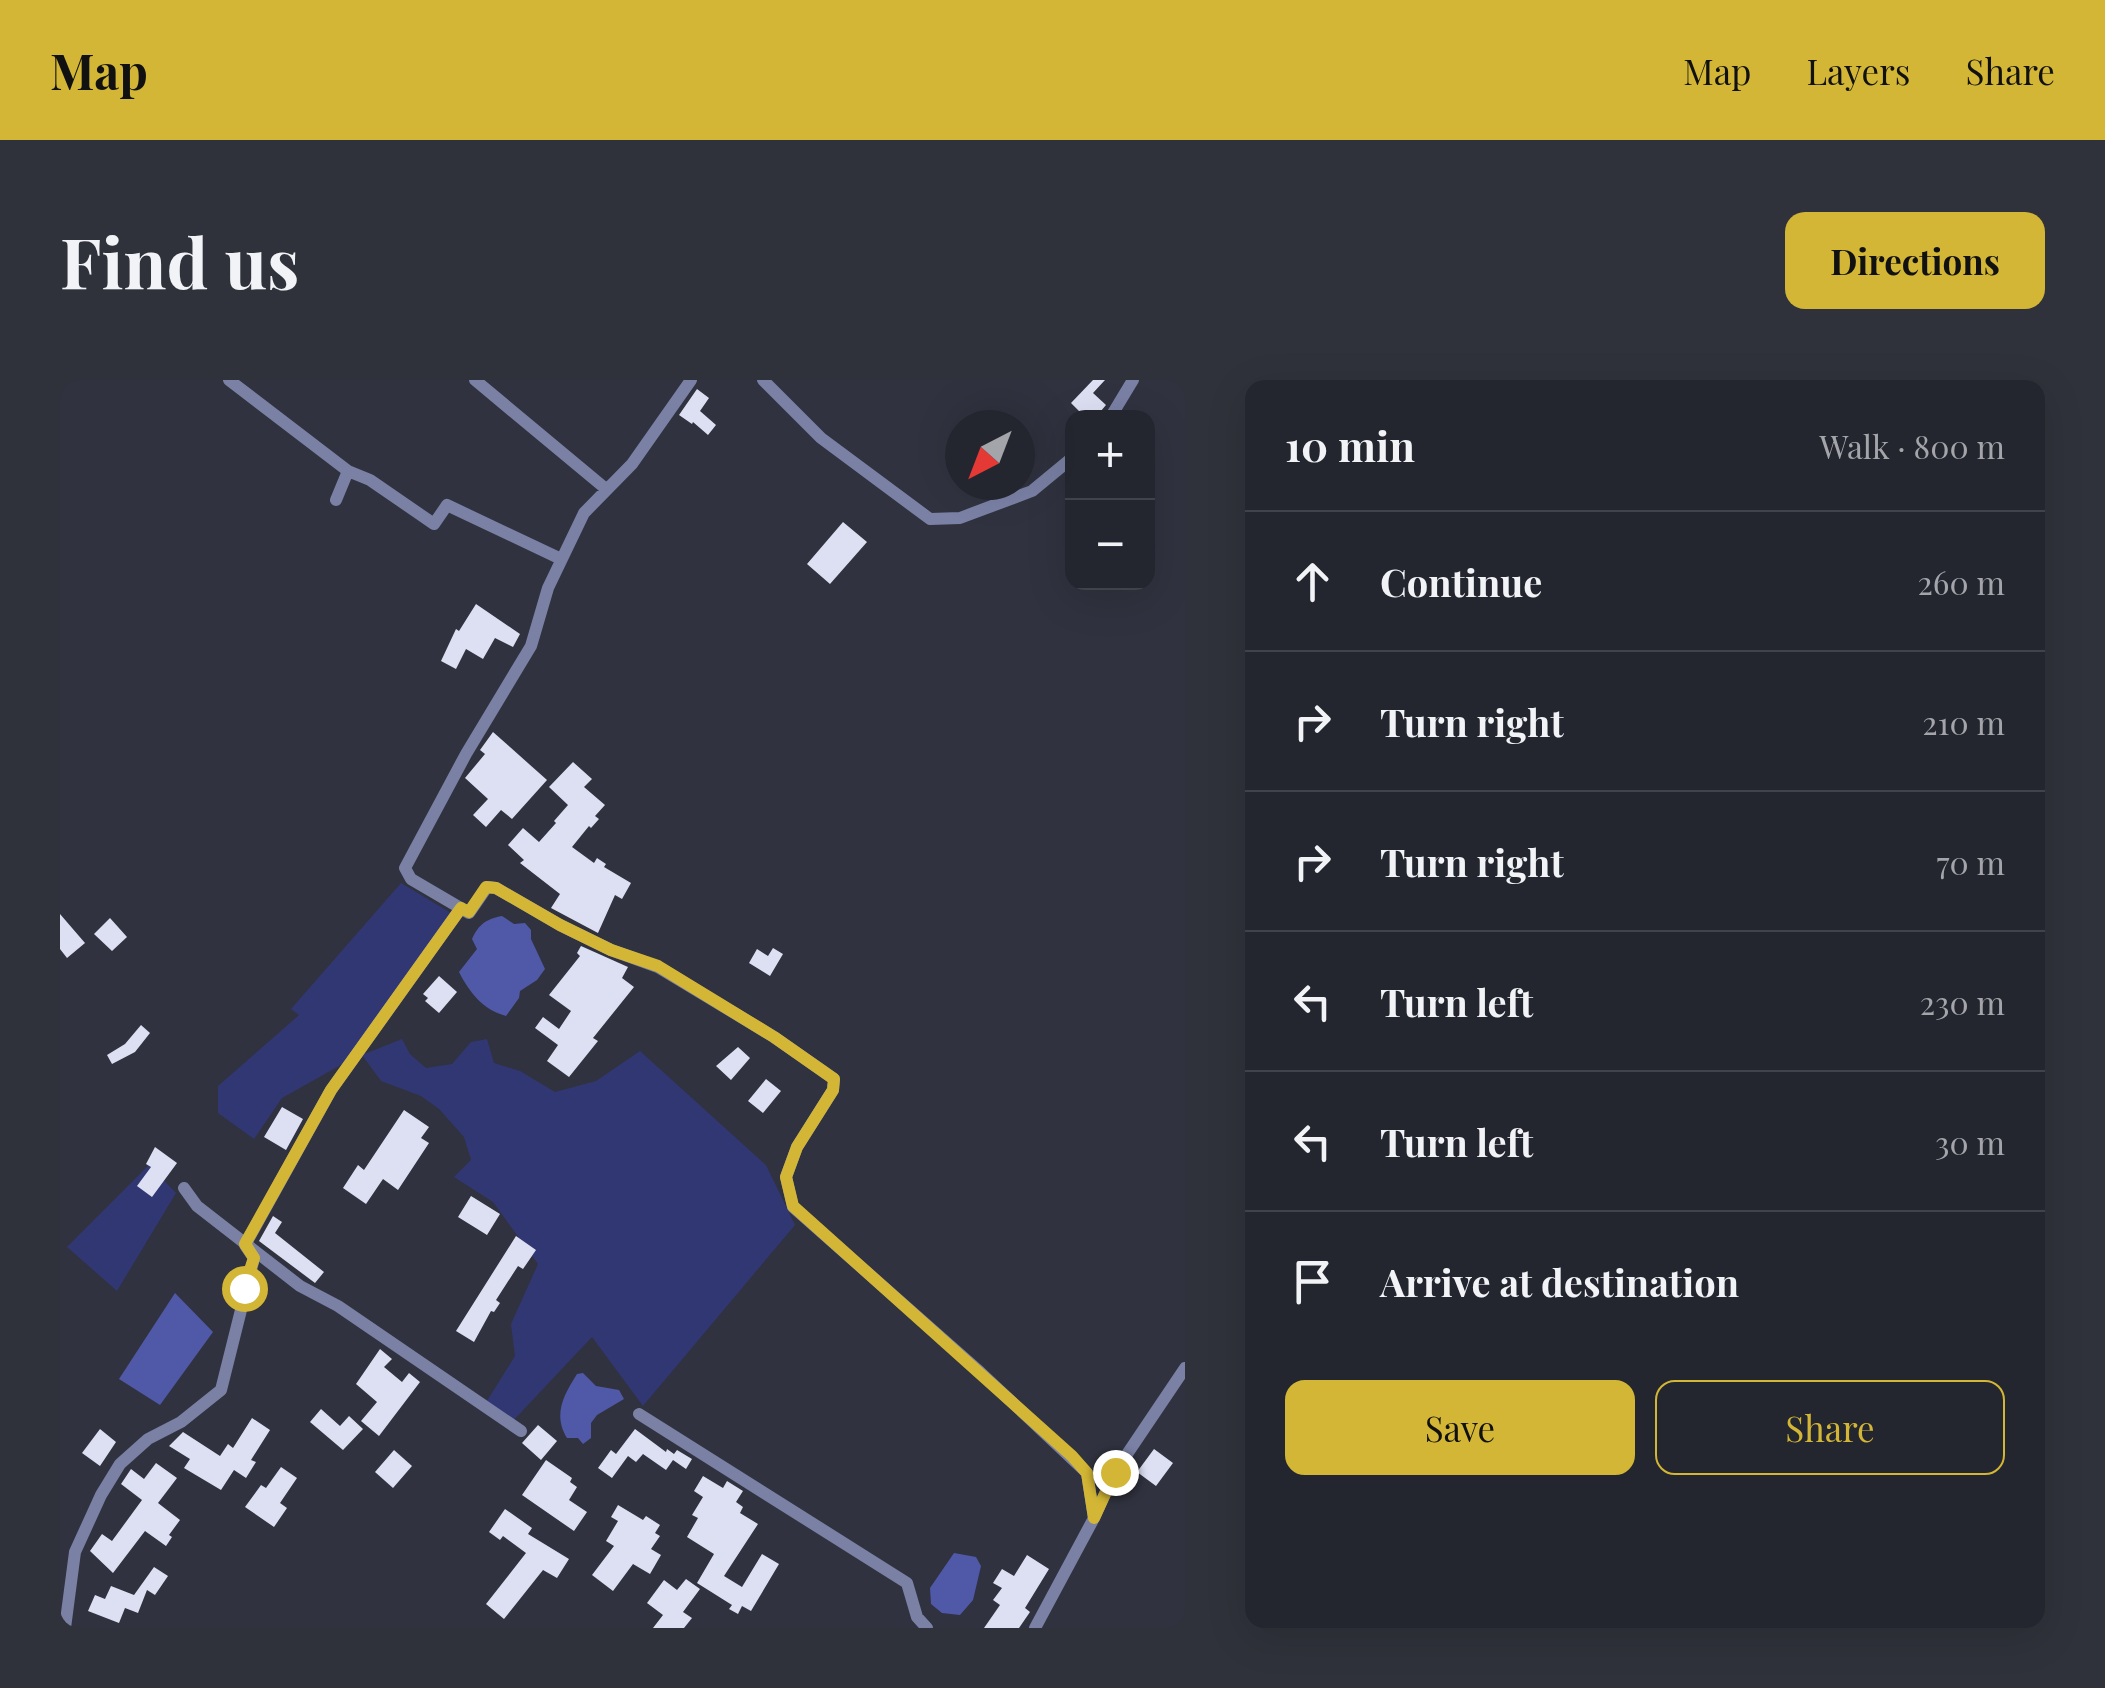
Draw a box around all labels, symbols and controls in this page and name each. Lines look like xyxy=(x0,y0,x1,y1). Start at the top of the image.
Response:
text: Map xyxy=(50,38,148,102)
text: Map xyxy=(1683,47,1751,94)
text: Layers xyxy=(1806,47,1911,94)
text: Share xyxy=(1966,47,2055,94)
button: Directions xyxy=(1785,212,2045,309)
text: Find us xyxy=(60,213,299,307)
north arrow xyxy=(945,410,1035,500)
map controls xyxy=(1065,410,1155,590)
button: + xyxy=(1065,410,1155,500)
text: 10 min xyxy=(1285,417,1415,473)
text: Walk · 800 m xyxy=(1820,424,2005,467)
button: − xyxy=(1065,500,1155,590)
icon: ahead xyxy=(1285,554,1340,609)
text: Continue xyxy=(1380,556,1542,607)
text: 260 m xyxy=(1918,560,2005,603)
icon: right xyxy=(1285,694,1340,749)
text: Turn right xyxy=(1380,696,1564,747)
text: 210 m xyxy=(1922,700,2005,743)
icon: right xyxy=(1285,834,1340,889)
text: Turn right xyxy=(1380,836,1564,887)
text: 70 m xyxy=(1936,840,2005,883)
icon: left xyxy=(1285,974,1340,1029)
text: Turn left xyxy=(1380,976,1533,1027)
text: 230 m xyxy=(1920,980,2005,1023)
icon: left xyxy=(1285,1114,1340,1169)
text: Turn left xyxy=(1380,1116,1533,1167)
text: 30 m xyxy=(1935,1120,2005,1163)
icon: arrive xyxy=(1285,1254,1340,1309)
text: Arrive at destination xyxy=(1380,1256,1739,1307)
route start xyxy=(222,1266,268,1312)
button: Save xyxy=(1285,1380,1635,1475)
button: Share xyxy=(1655,1380,2005,1475)
route end xyxy=(1093,1450,1139,1496)

